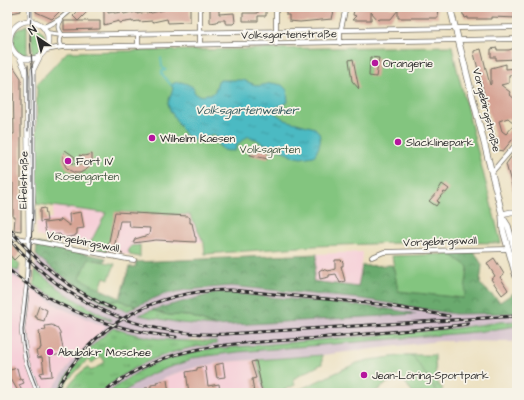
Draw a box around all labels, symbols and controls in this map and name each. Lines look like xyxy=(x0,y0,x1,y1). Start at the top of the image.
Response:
north arrow xyxy=(18,18,58,58)
text: N xyxy=(25,22,40,38)
street label: Volksgartenstraße xyxy=(241,26,337,44)
place label: Orangerie xyxy=(383,56,433,72)
marker: Orangerie xyxy=(370,58,380,68)
street label: Vorgebirgstraße xyxy=(468,67,504,154)
water label: Volksgartenweiher xyxy=(196,102,300,120)
place label: Wilhelm Kaesen xyxy=(160,131,236,146)
marker: Wilhelm Kaesen xyxy=(147,133,157,143)
place label: Slacklinepark xyxy=(406,135,474,150)
marker: Slacklinepark xyxy=(393,137,403,147)
park label: Volksgarten xyxy=(240,142,301,158)
street label: Eifelstraße xyxy=(15,151,32,209)
place label: Fort IV xyxy=(76,154,113,169)
marker: Fort IV xyxy=(63,156,73,166)
park label: Rosengarten xyxy=(55,169,120,185)
street label: Vorgebirgswall xyxy=(45,227,121,257)
street label: Vorgebirgswall xyxy=(403,233,477,251)
place label: Abubakr Moschee xyxy=(58,345,151,360)
marker: Abubakr Moschee xyxy=(45,347,55,357)
place label: Jean-Löring-Sportpark xyxy=(372,368,489,384)
marker: Jean-Löring-Sportpark xyxy=(359,370,369,380)

